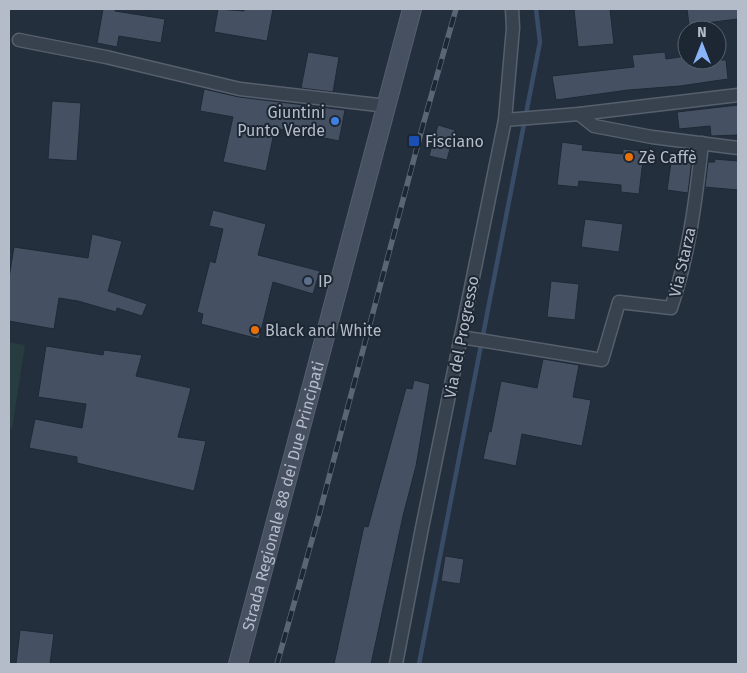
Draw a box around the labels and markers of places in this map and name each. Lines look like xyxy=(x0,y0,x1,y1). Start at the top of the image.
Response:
place label: Giuntini Punto Verde xyxy=(237,103,325,140)
marker: Giuntini Punto Verde xyxy=(329,115,341,127)
place label: Fisciano xyxy=(425,132,484,151)
marker: Fisciano xyxy=(407,134,421,148)
place label: Zè Caffè xyxy=(639,148,697,167)
marker: Zè Caffè xyxy=(623,151,635,163)
place label: IP xyxy=(318,272,332,291)
marker: IP xyxy=(302,275,314,287)
place label: Black and White xyxy=(265,321,381,340)
marker: Black and White xyxy=(249,324,261,336)

